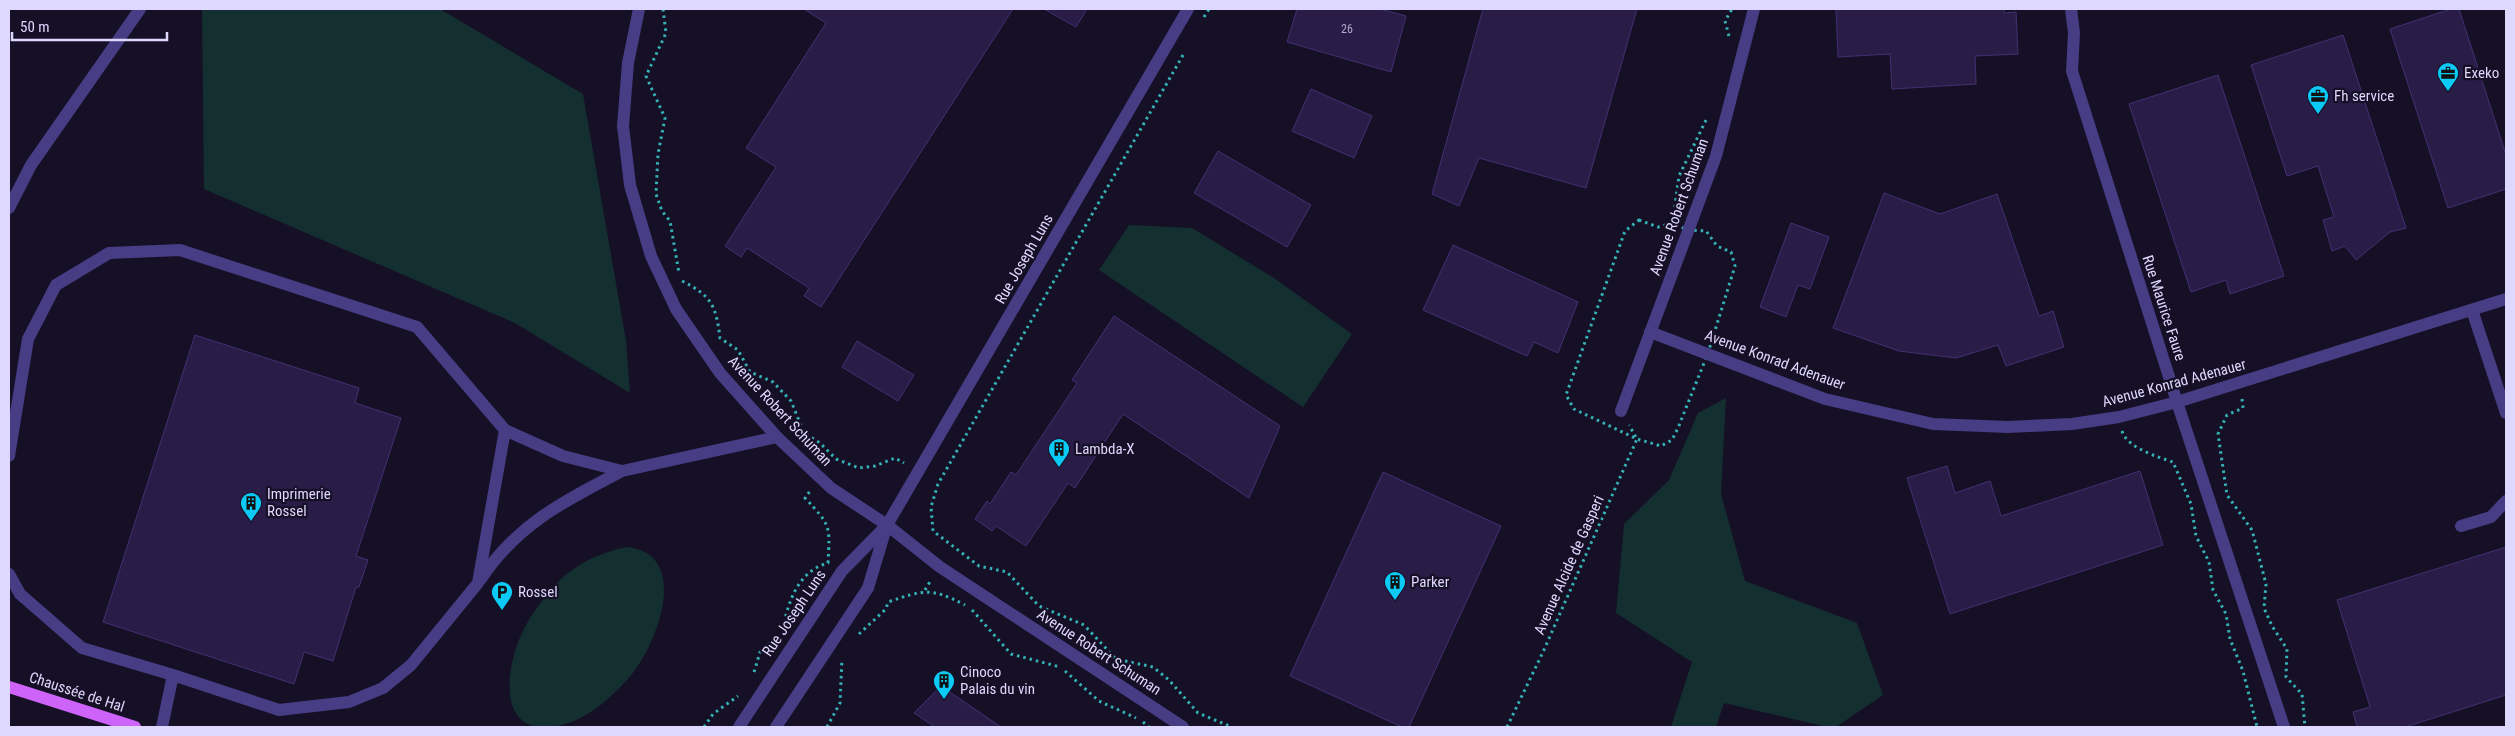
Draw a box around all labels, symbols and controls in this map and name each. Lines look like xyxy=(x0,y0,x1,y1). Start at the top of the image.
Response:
scale bar xyxy=(12,10,168,42)
text: 50 m xyxy=(20,18,50,36)
house number: 26 xyxy=(1341,22,1353,36)
office icon: Exeko xyxy=(2436,61,2460,92)
place label: Exeko xyxy=(2464,64,2499,82)
office icon: Fh service xyxy=(2306,84,2330,115)
place label: Fh service xyxy=(2334,87,2394,105)
street label: Avenue Robert Schuman xyxy=(1646,136,1712,278)
street label: Rue Joseph Luns xyxy=(991,211,1057,307)
street label: Rue Maurice Faure xyxy=(2138,253,2190,363)
street label: Avenue Konrad Adenauer xyxy=(1702,326,1848,394)
street label: Avenue Robert Schuman xyxy=(724,352,836,470)
street label: Avenue Konrad Adenauer xyxy=(2100,355,2248,411)
building icon: Lambda-X xyxy=(1047,437,1071,468)
place label: Lambda-X xyxy=(1075,440,1135,458)
place label: Imprimerie Rossel xyxy=(267,485,331,520)
building icon: Imprimerie Rossel xyxy=(239,491,263,522)
street label: Avenue Alcide de Gasperi xyxy=(1530,493,1608,637)
street label: Rue Joseph Luns xyxy=(758,566,830,660)
building icon: Parker xyxy=(1383,570,1407,601)
place label: Parker xyxy=(1411,573,1450,591)
parking icon: Rossel xyxy=(490,580,514,611)
place label: Rossel xyxy=(518,583,558,601)
street label: Avenue Robert Schuman xyxy=(1034,605,1164,699)
place label: Cinoco Palais du vin xyxy=(960,663,1035,698)
street label: Chaussée de Hal xyxy=(27,668,127,716)
building icon: Cinoco Palais du vin xyxy=(932,669,956,700)

